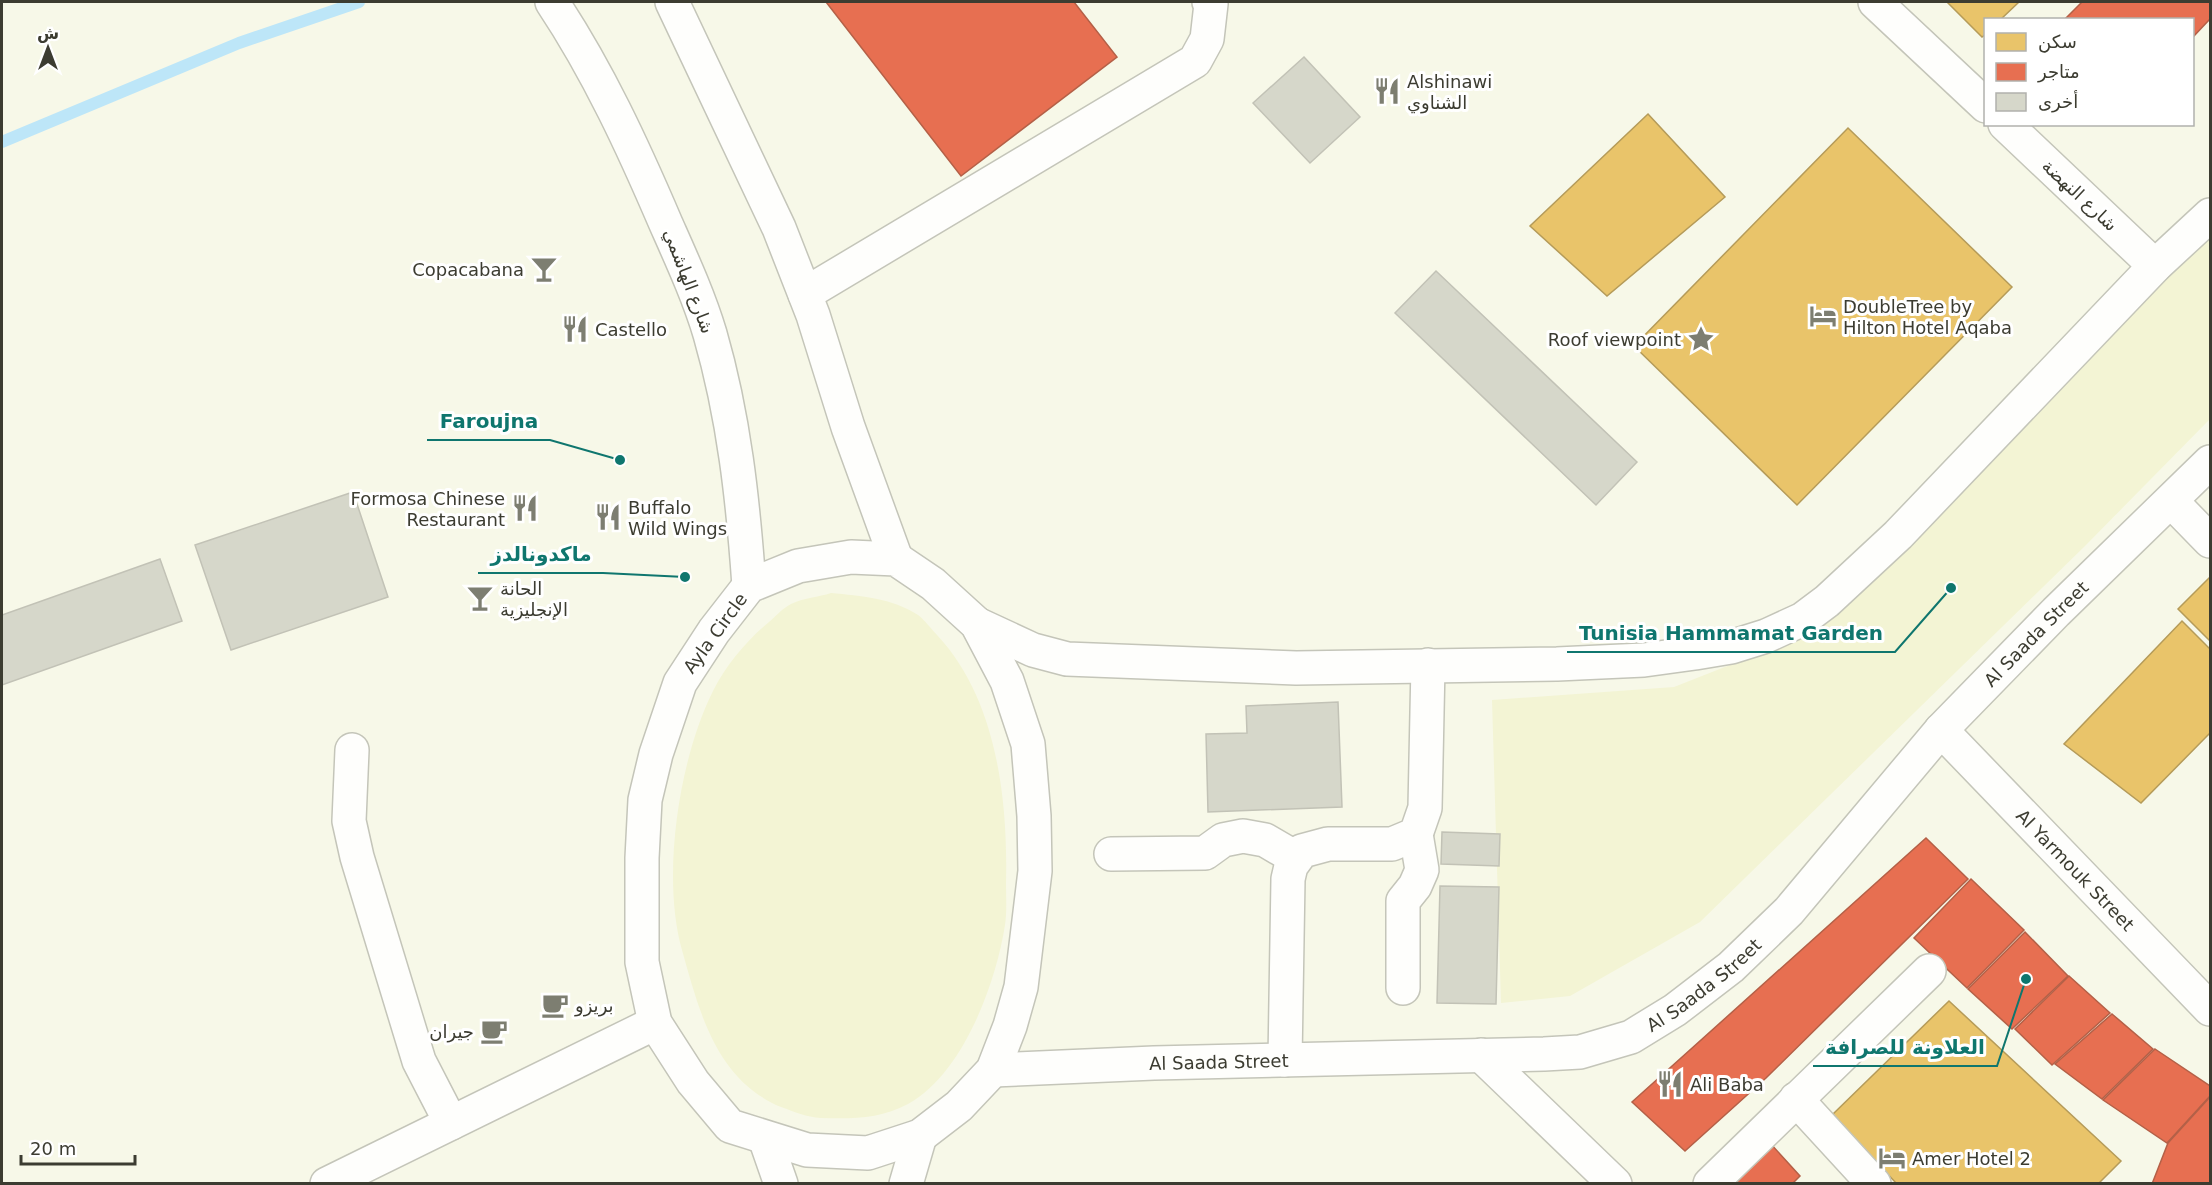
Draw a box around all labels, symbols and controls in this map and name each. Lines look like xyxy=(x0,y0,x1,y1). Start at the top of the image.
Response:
north arrow xyxy=(18,18,78,78)
legend xyxy=(1984,18,2194,126)
text: ش xyxy=(37,24,59,43)
text: سكن xyxy=(2038,31,2077,53)
text: متاجر xyxy=(2037,61,2080,83)
place label: Alshinawi الشناوي xyxy=(1407,71,1492,114)
restaurant icon: Alshinawi الشناوي xyxy=(1372,76,1402,106)
text: أخرى xyxy=(2038,90,2078,113)
street label: شارع النهضة xyxy=(2037,155,2122,236)
street label: شارع الهاشمي xyxy=(658,226,719,337)
bar icon: Copacabana xyxy=(529,254,559,284)
place label: Copacabana xyxy=(412,259,524,280)
place label: DoubleTree by Hilton Hotel Aqaba xyxy=(1843,296,2012,338)
hotel icon: DoubleTree by Hilton Hotel Aqaba xyxy=(1808,301,1838,331)
restaurant icon: Castello xyxy=(560,314,590,344)
place label: Castello xyxy=(595,319,667,340)
place icon: Roof viewpoint xyxy=(1686,324,1716,354)
place label: Roof viewpoint xyxy=(1548,329,1681,350)
callout: Faroujna xyxy=(427,402,550,440)
text: Faroujna xyxy=(440,409,538,433)
place label: Formosa Chinese Restaurant xyxy=(351,488,505,530)
restaurant icon: Formosa Chinese Restaurant xyxy=(510,493,540,523)
place label: Buffalo Wild Wings xyxy=(628,497,727,539)
restaurant icon: Buffalo Wild Wings xyxy=(593,502,623,532)
callout: ماكدونالدز xyxy=(478,535,603,573)
text: ماكدونالدز xyxy=(489,542,592,566)
street label: Al Saada Street xyxy=(1979,576,2092,690)
place label: الحانة الإنجليزية xyxy=(500,578,568,621)
bar icon: الحانة الإنجليزية xyxy=(465,583,495,613)
street label: Ayla Circle xyxy=(679,589,751,677)
callout: Tunisia Hammamat Garden xyxy=(1567,614,1895,652)
text: Tunisia Hammamat Garden xyxy=(1579,621,1883,645)
street label: Al Yarmouk Street xyxy=(2012,805,2139,935)
street label: Al Saada Street xyxy=(1642,934,1765,1036)
cafe icon: بريزو xyxy=(540,990,570,1020)
place label: بريزو xyxy=(574,995,614,1017)
cafe icon: جيران xyxy=(479,1016,509,1046)
place label: جيران xyxy=(429,1021,474,1043)
callout: العلاونة للصرافة xyxy=(1813,1028,1997,1066)
text: العلاونة للصرافة xyxy=(1825,1035,1985,1059)
street label: Al Saada Street xyxy=(1149,1049,1289,1074)
restaurant icon: Ali Baba xyxy=(1655,1069,1685,1099)
place label: Ali Baba xyxy=(1690,1074,1764,1095)
scale bar xyxy=(21,1128,135,1166)
text: 20 m xyxy=(30,1138,76,1159)
hotel icon: Amer Hotel 2 xyxy=(1877,1143,1907,1173)
place label: Amer Hotel 2 xyxy=(1912,1148,2031,1169)

